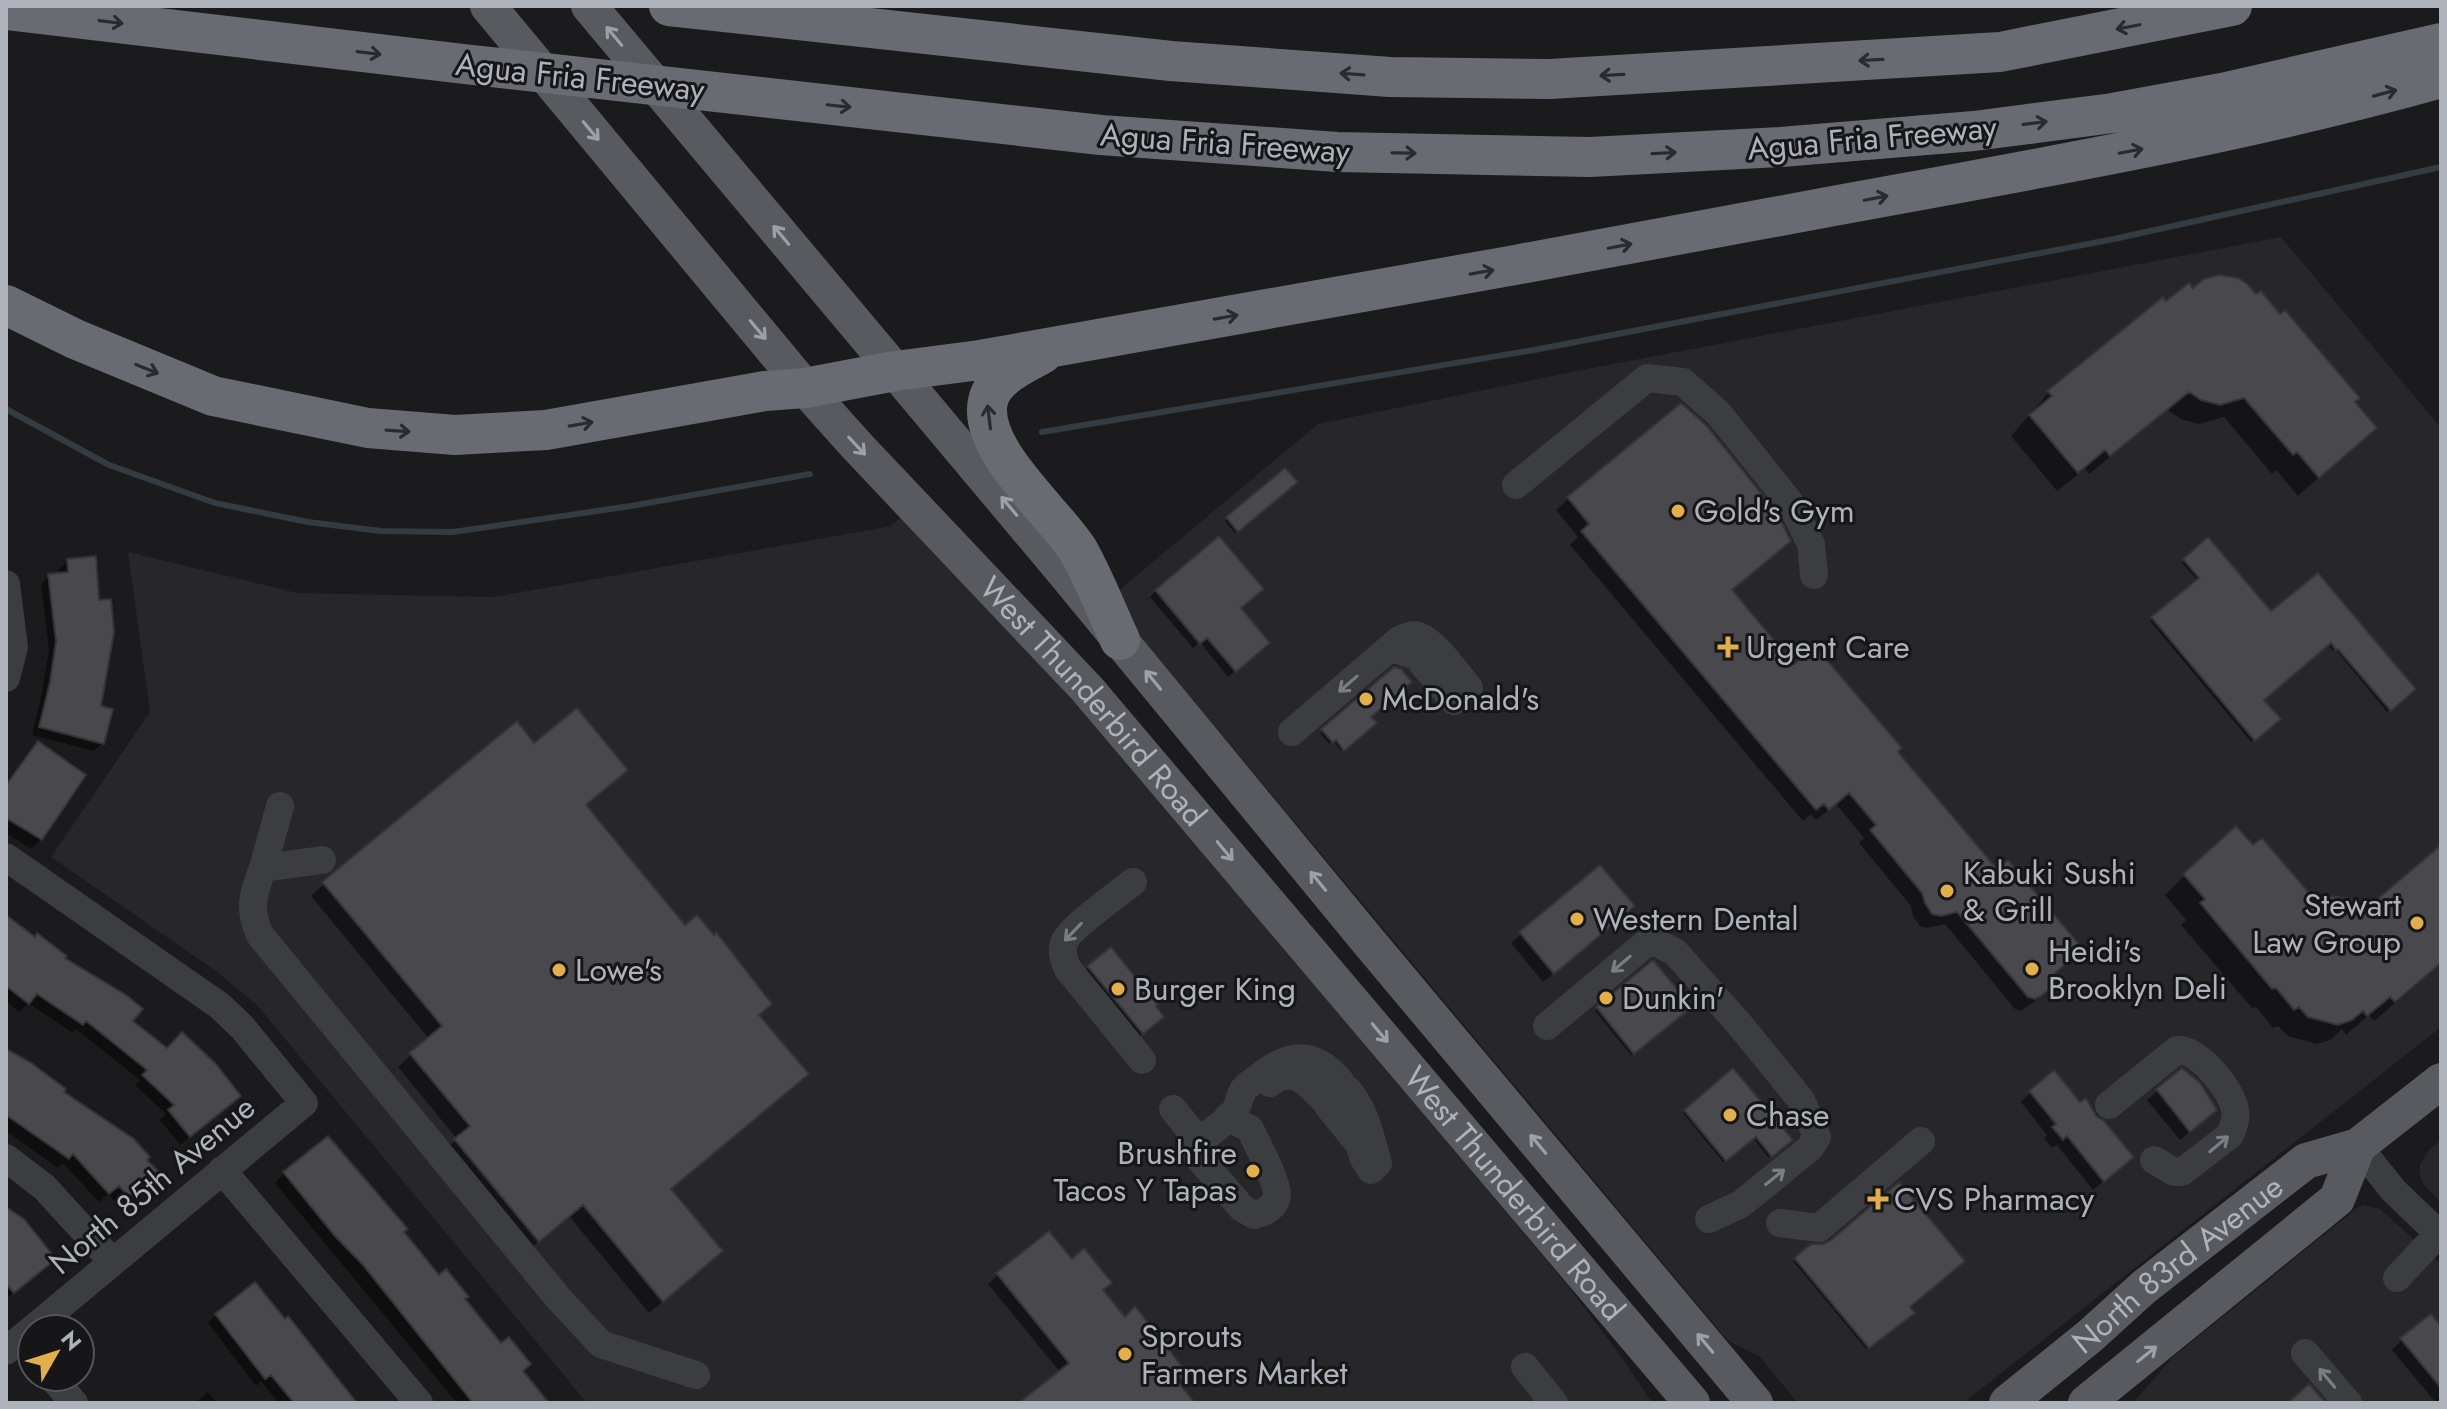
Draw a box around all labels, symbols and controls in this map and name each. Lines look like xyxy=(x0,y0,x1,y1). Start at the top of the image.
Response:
one-way arrow xyxy=(97,15,124,30)
one-way arrow xyxy=(2116,20,2142,35)
one-way arrow xyxy=(605,26,623,47)
street label: Agua Fria Freeway xyxy=(453,41,708,113)
one-way arrow xyxy=(356,46,382,61)
one-way arrow xyxy=(1858,53,1885,68)
one-way arrow xyxy=(1339,67,1366,82)
one-way arrow xyxy=(1599,68,1626,83)
one-way arrow xyxy=(2371,85,2397,100)
one-way arrow xyxy=(825,99,852,114)
street label: Agua Fria Freeway xyxy=(1745,104,2000,172)
street label: Agua Fria Freeway xyxy=(1099,111,1352,175)
one-way arrow xyxy=(2022,115,2047,130)
one-way arrow xyxy=(582,120,600,140)
one-way arrow xyxy=(2118,142,2144,157)
one-way arrow xyxy=(1390,146,1417,161)
one-way arrow xyxy=(1650,146,1677,161)
one-way arrow xyxy=(1863,190,1888,205)
one-way arrow xyxy=(772,225,790,246)
one-way arrow xyxy=(1607,237,1632,252)
one-way arrow xyxy=(1469,263,1494,278)
one-way arrow xyxy=(1213,309,1238,324)
one-way arrow xyxy=(749,320,767,340)
one-way arrow xyxy=(134,363,159,377)
one-way arrow xyxy=(981,405,996,430)
one-way arrow xyxy=(567,415,593,430)
one-way arrow xyxy=(384,424,411,439)
one-way arrow xyxy=(847,436,866,456)
place label: Gold's Gym xyxy=(1694,488,1855,534)
one-way arrow xyxy=(1000,496,1018,517)
marker: Gold's Gym xyxy=(1669,502,1687,520)
street label: West Thunderbird Road xyxy=(969,566,1217,836)
place label: Urgent Care xyxy=(1746,624,1910,670)
marker: Urgent Care xyxy=(1717,636,1739,658)
one-way arrow xyxy=(1144,670,1162,691)
one-way arrow xyxy=(1338,675,1358,693)
place label: McDonald's xyxy=(1382,676,1539,722)
marker: McDonald's xyxy=(1357,690,1375,708)
one-way arrow xyxy=(1216,840,1234,860)
place label: Kabuki Sushi & Grill xyxy=(1963,850,2136,933)
one-way arrow xyxy=(1309,871,1327,892)
marker: Kabuki Sushi & Grill xyxy=(1938,882,1956,900)
place label: Stewart Law Group xyxy=(2252,882,2401,965)
place label: Western Dental xyxy=(1593,896,1799,942)
marker: Western Dental xyxy=(1568,910,1586,928)
marker: Stewart Law Group xyxy=(2408,914,2426,932)
one-way arrow xyxy=(1064,922,1084,942)
place label: Heidi's Brooklyn Deli xyxy=(2048,928,2227,1011)
place label: Lowe's xyxy=(575,947,662,993)
one-way arrow xyxy=(1611,956,1632,973)
marker: Heidi's Brooklyn Deli xyxy=(2023,960,2041,978)
marker: Lowe's xyxy=(550,961,568,979)
place label: Burger King xyxy=(1134,966,1296,1012)
place label: Dunkin' xyxy=(1622,975,1725,1021)
marker: Burger King xyxy=(1109,980,1127,998)
marker: Dunkin' xyxy=(1597,989,1615,1007)
one-way arrow xyxy=(1371,1023,1389,1043)
street label: West Thunderbird Road xyxy=(1393,1056,1636,1331)
street label: North 85th Avenue xyxy=(39,1085,265,1285)
place label: Chase xyxy=(1746,1092,1830,1138)
marker: Chase xyxy=(1721,1106,1739,1124)
place label: Brushfire Tacos Y Tapas xyxy=(1054,1130,1237,1213)
one-way arrow xyxy=(1529,1134,1547,1154)
one-way arrow xyxy=(2208,1135,2229,1153)
marker: Brushfire Tacos Y Tapas xyxy=(1244,1162,1262,1180)
street label: North 83rd Avenue xyxy=(2062,1164,2293,1365)
one-way arrow xyxy=(1764,1168,1784,1186)
place label: CVS Pharmacy xyxy=(1894,1176,2095,1222)
marker: CVS Pharmacy xyxy=(1869,1190,1887,1208)
north arrow xyxy=(16,1313,96,1393)
place label: Sprouts Farmers Market xyxy=(1141,1313,1348,1396)
text: N xyxy=(54,1324,89,1357)
one-way arrow xyxy=(1696,1333,1714,1354)
marker: Sprouts Farmers Market xyxy=(1116,1345,1134,1363)
one-way arrow xyxy=(2136,1345,2157,1363)
one-way arrow xyxy=(2318,1368,2336,1389)

